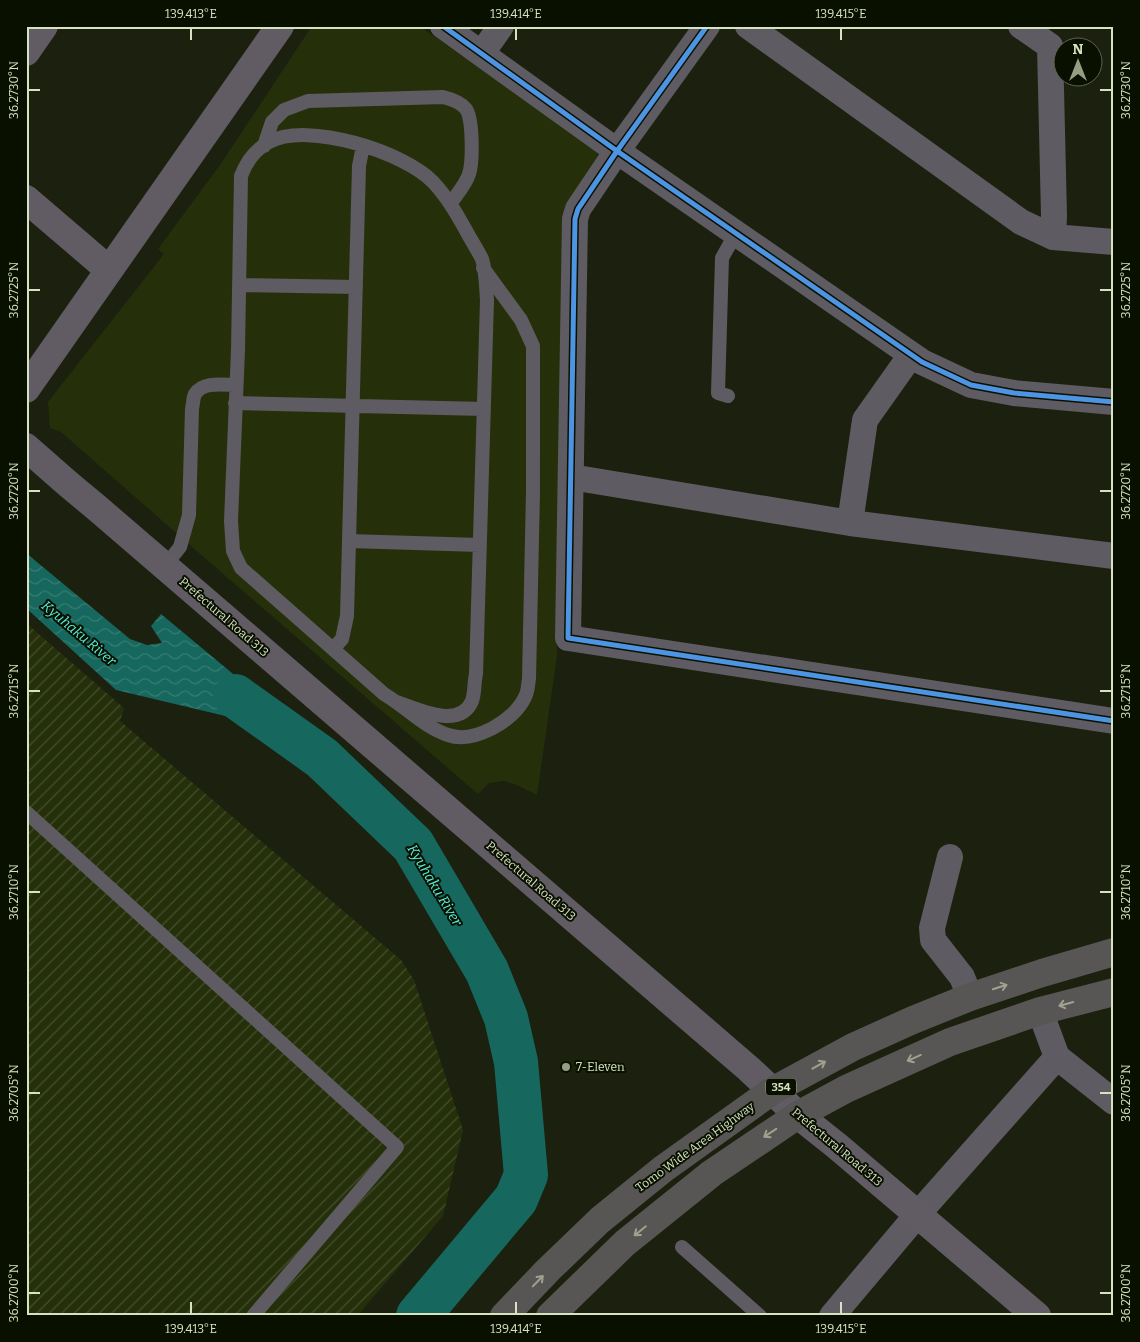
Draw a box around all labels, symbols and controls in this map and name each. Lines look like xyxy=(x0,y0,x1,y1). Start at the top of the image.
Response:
text: 139.413°E xyxy=(165,7,217,21)
text: 139.414°E xyxy=(490,7,542,21)
text: 139.415°E xyxy=(815,7,867,21)
north arrow xyxy=(1052,38,1102,88)
text: N xyxy=(1073,41,1084,58)
text: 36.2730°N xyxy=(7,61,21,119)
text: 36.2730°N xyxy=(1119,61,1133,119)
text: 36.2725°N xyxy=(7,261,21,318)
text: 36.2725°N xyxy=(1119,261,1133,318)
text: 36.2720°N xyxy=(7,462,21,520)
text: 36.2720°N xyxy=(1119,462,1133,520)
street label: Prefectural Road 313 xyxy=(177,574,272,660)
water label: Kyuhaku River xyxy=(38,597,120,670)
text: 36.2715°N xyxy=(7,663,21,718)
text: 36.2715°N xyxy=(1119,663,1133,718)
street label: Prefectural Road 313 xyxy=(484,838,579,924)
water label: Kyuhaku River xyxy=(404,841,466,930)
text: 36.2710°N xyxy=(7,863,21,920)
text: 36.2710°N xyxy=(1119,863,1133,920)
one-way arrow xyxy=(991,982,1007,991)
one-way arrow xyxy=(1059,999,1075,1009)
one-way arrow xyxy=(907,1054,922,1064)
place label: 7-Eleven xyxy=(576,1060,625,1074)
one-way arrow xyxy=(811,1060,825,1070)
marker: 7-Eleven xyxy=(560,1061,572,1073)
text: 36.2705°N xyxy=(7,1064,21,1122)
text: 36.2705°N xyxy=(1119,1064,1133,1122)
road number: 354 xyxy=(766,1078,796,1096)
street label: Tomo Wide Area Highway xyxy=(633,1099,758,1195)
street label: Prefectural Road 313 xyxy=(789,1105,885,1189)
one-way arrow xyxy=(763,1128,777,1138)
one-way arrow xyxy=(634,1225,647,1236)
text: 36.2700°N xyxy=(7,1263,21,1322)
text: 36.2700°N xyxy=(1119,1263,1133,1322)
one-way arrow xyxy=(532,1274,544,1287)
text: 139.413°E xyxy=(165,1322,217,1336)
text: 139.414°E xyxy=(490,1322,542,1336)
text: 139.415°E xyxy=(815,1322,867,1336)

